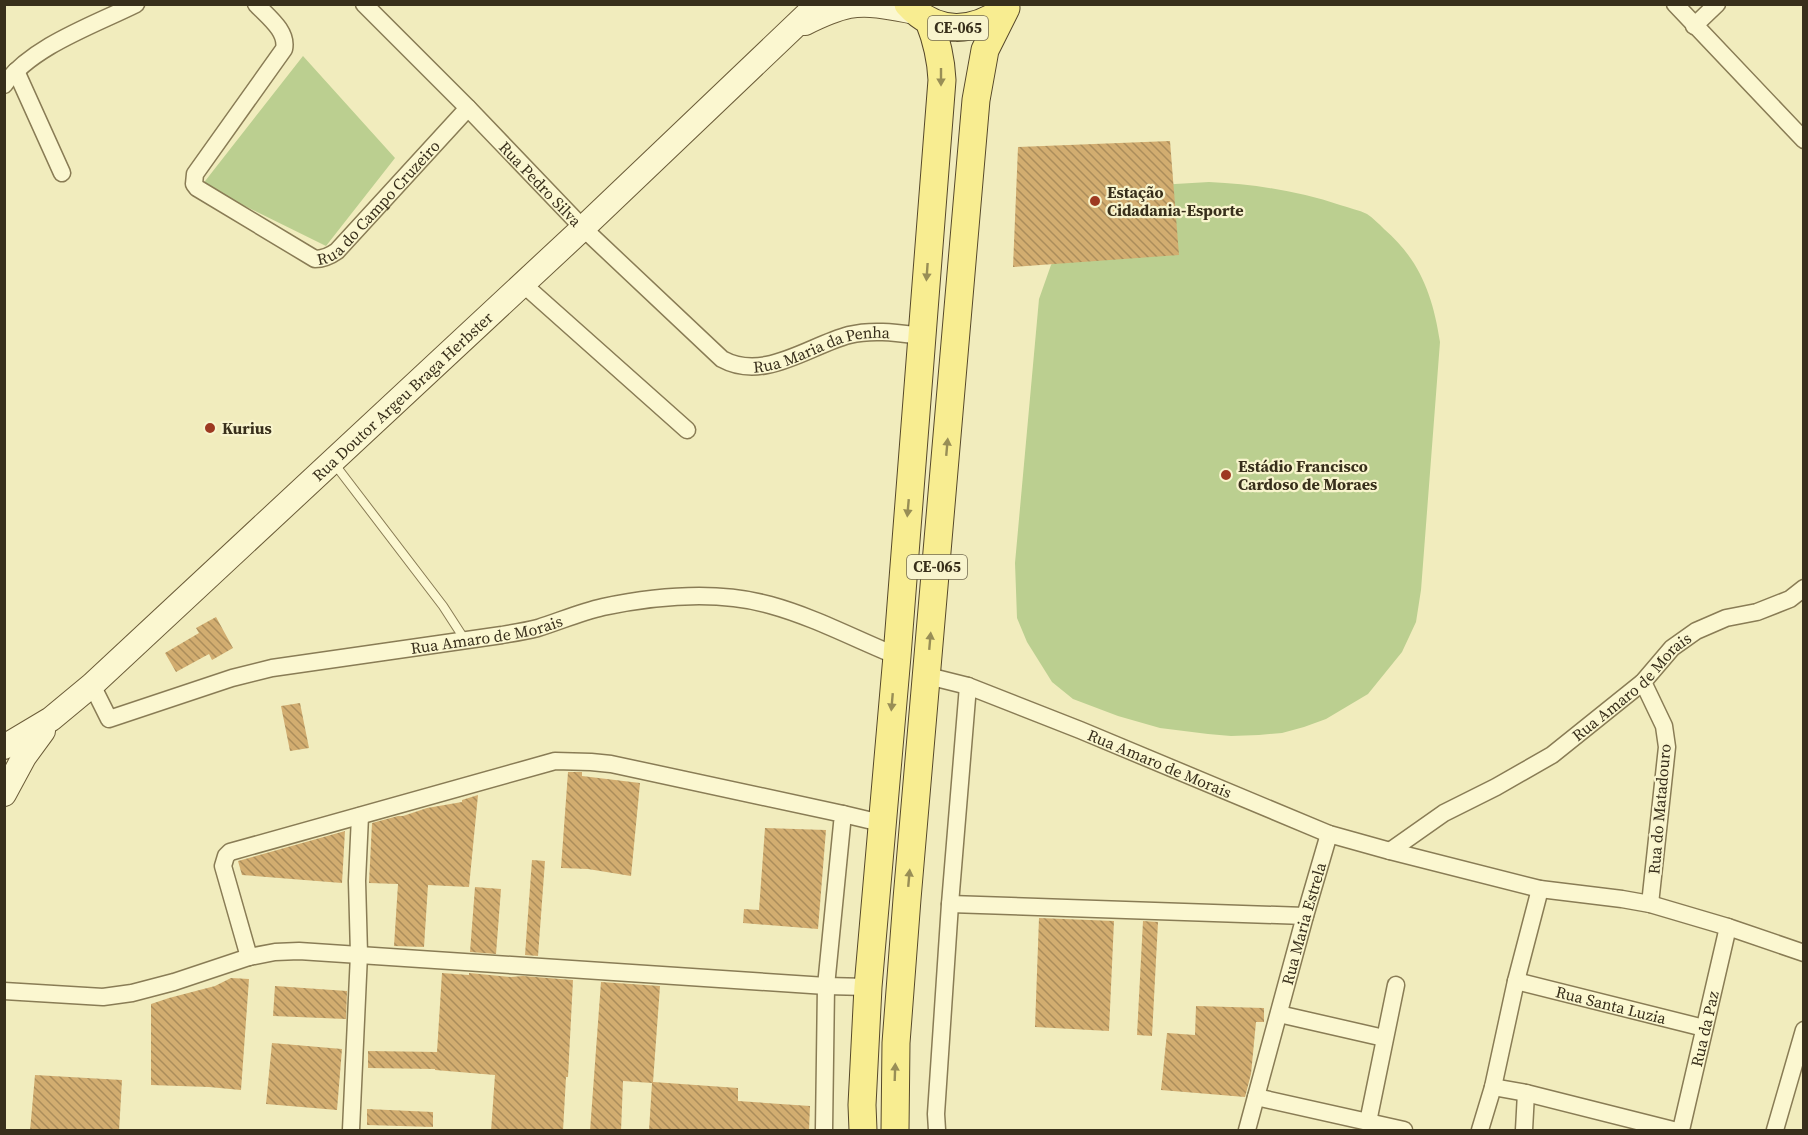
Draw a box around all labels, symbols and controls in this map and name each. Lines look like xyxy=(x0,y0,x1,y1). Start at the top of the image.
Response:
road number: CE-065 xyxy=(928,16,988,40)
one-way arrow xyxy=(936,68,946,87)
street label: Rua do Campo Cruzeiro xyxy=(315,135,445,270)
street label: Rua Pedro Silva xyxy=(494,136,587,232)
place label: Estação Cidadania-Esporte xyxy=(1107,181,1244,221)
marker: Estação Cidadania-Esporte xyxy=(1088,194,1102,208)
one-way arrow xyxy=(922,262,932,281)
street label: Rua Doutor Argeu Braga Herbster xyxy=(307,306,498,486)
street label: Rua Maria da Penha xyxy=(752,321,891,378)
place label: Kurius xyxy=(222,417,272,439)
marker: Kurius xyxy=(203,421,217,435)
one-way arrow xyxy=(942,438,952,457)
place label: Estádio Francisco Cardoso de Moraes xyxy=(1238,455,1377,495)
marker: Estádio Francisco Cardoso de Moraes xyxy=(1219,468,1233,482)
one-way arrow xyxy=(904,498,913,517)
road number: CE-065 xyxy=(907,555,967,579)
street label: Rua Amaro de Morais xyxy=(409,609,566,659)
street label: Rua Amaro de Morais xyxy=(1567,627,1696,746)
one-way arrow xyxy=(926,632,935,651)
one-way arrow xyxy=(888,693,897,712)
street label: Rua Amaro de Morais xyxy=(1084,723,1235,803)
street label: Rua do Matadouro xyxy=(1642,743,1676,875)
street label: Rua Maria Estrela xyxy=(1276,859,1331,987)
one-way arrow xyxy=(904,868,914,887)
street label: Rua Santa Luzia xyxy=(1554,980,1669,1029)
street label: Rua da Paz xyxy=(1685,989,1724,1069)
one-way arrow xyxy=(891,1063,900,1082)

